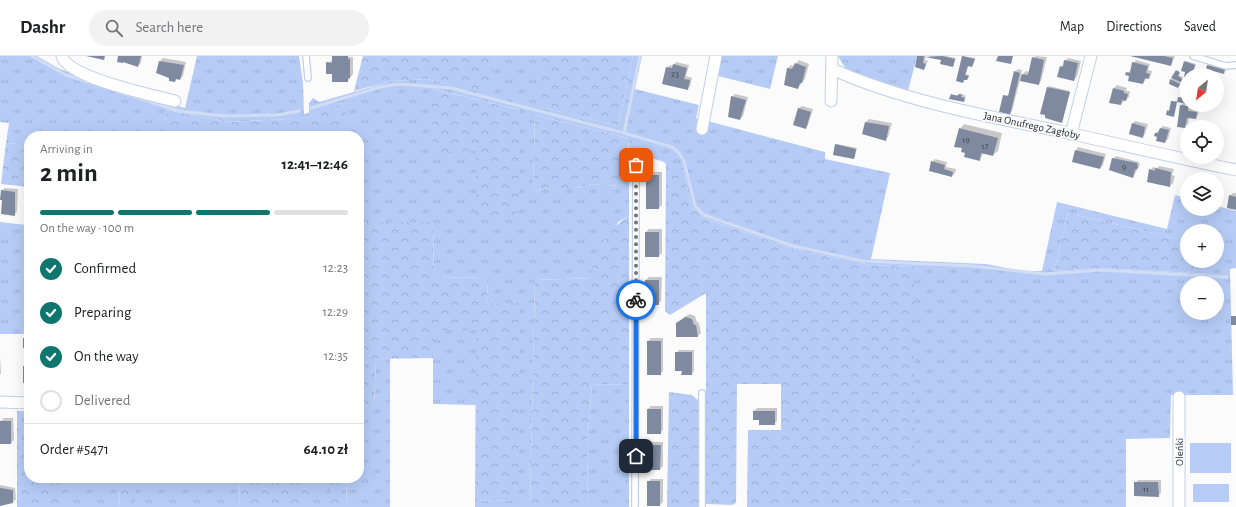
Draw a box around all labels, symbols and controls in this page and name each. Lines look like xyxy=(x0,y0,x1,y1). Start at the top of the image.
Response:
search box xyxy=(89,10,369,46)
icon: search xyxy=(103,17,125,39)
text: Dashr xyxy=(20,18,65,37)
text: Search here xyxy=(135,20,203,35)
text: Map xyxy=(1060,20,1084,34)
text: Directions xyxy=(1106,20,1162,34)
text: Saved xyxy=(1184,20,1216,34)
north arrow xyxy=(1180,68,1224,112)
map controls xyxy=(1180,68,1224,320)
house number: 23 xyxy=(671,70,679,79)
street label: Jana Onufrego Zagłoby xyxy=(983,110,1081,141)
button: locate xyxy=(1180,120,1224,164)
house number: 19 xyxy=(962,136,970,145)
house number: 17 xyxy=(982,142,989,151)
text: Arriving in xyxy=(40,143,93,156)
pin xyxy=(619,148,653,182)
icon: bag xyxy=(625,154,647,176)
text: 12:41–12:46 xyxy=(282,157,348,172)
text: 2 min xyxy=(40,160,98,186)
house number: 9 xyxy=(1122,163,1126,172)
button: layers xyxy=(1180,172,1224,216)
text: On the way · 100 m xyxy=(40,222,134,235)
button: + xyxy=(1180,224,1224,268)
icon: check xyxy=(40,258,62,280)
text: Confirmed xyxy=(74,261,136,276)
text: 12:23 xyxy=(323,262,348,275)
button: − xyxy=(1180,276,1224,320)
courier xyxy=(616,280,656,320)
icon: bike xyxy=(625,289,647,311)
icon: check xyxy=(40,302,62,324)
text: Preparing xyxy=(74,305,131,320)
text: 12:29 xyxy=(323,306,348,319)
icon: check xyxy=(40,346,62,368)
text: On the way xyxy=(74,349,139,364)
text: 12:35 xyxy=(324,350,348,363)
text: Delivered xyxy=(74,393,131,408)
street label: Oleńki xyxy=(1174,438,1185,466)
pin xyxy=(619,439,653,473)
text: Order #5471 xyxy=(40,442,109,457)
text: 64.10 zł xyxy=(304,442,348,457)
icon: home xyxy=(625,445,647,467)
house number: 11 xyxy=(1143,485,1149,494)

